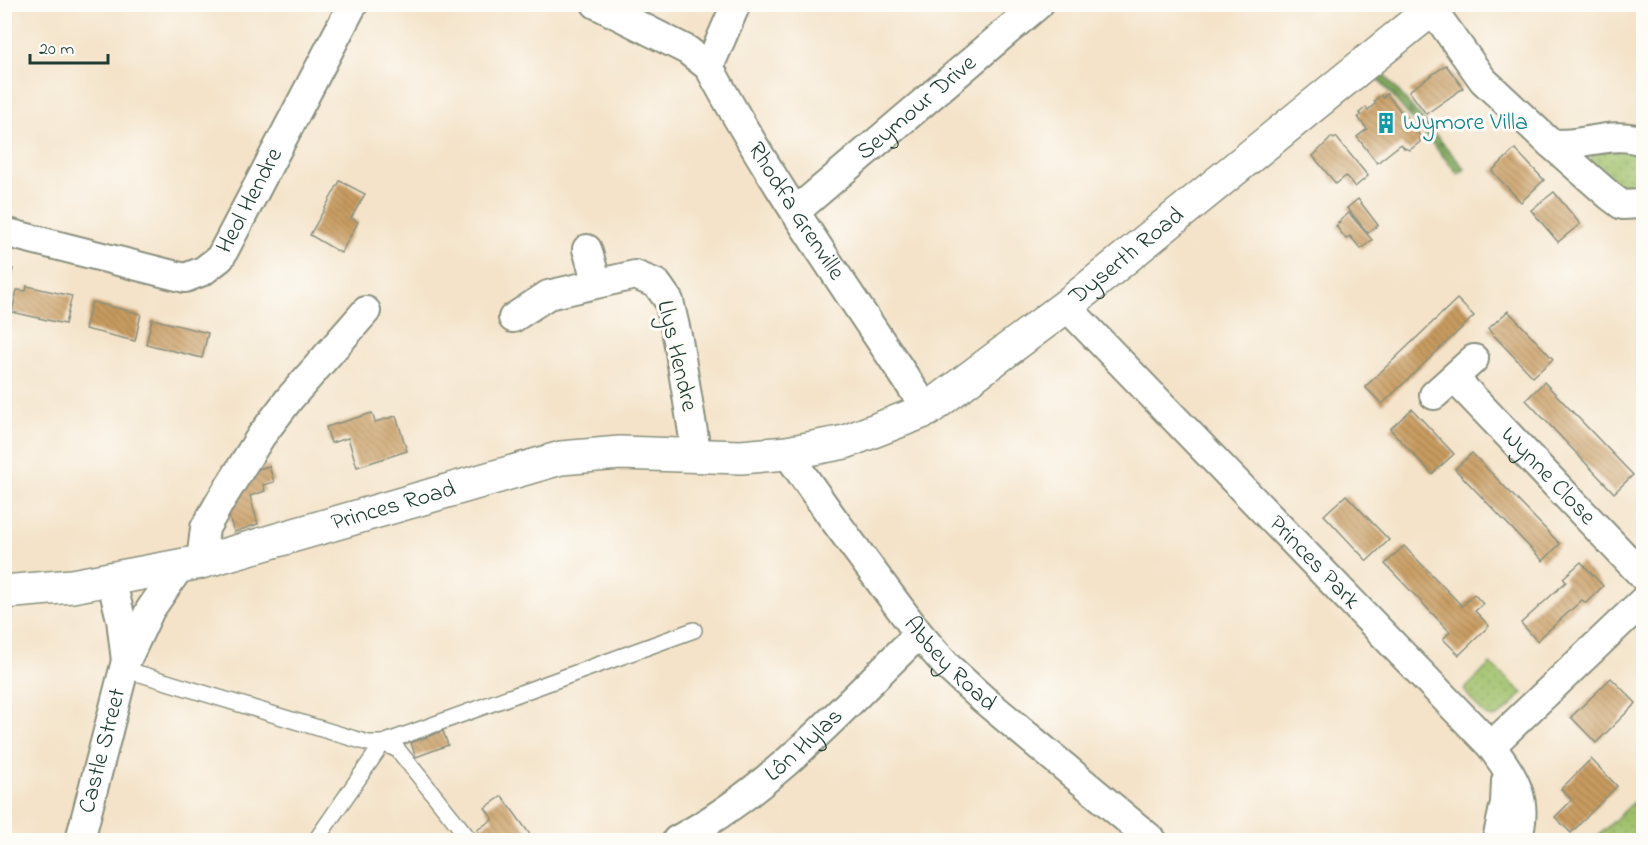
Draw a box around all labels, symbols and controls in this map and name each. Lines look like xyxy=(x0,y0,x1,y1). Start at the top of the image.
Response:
scale bar xyxy=(30,27,108,65)
text: 20 m xyxy=(39,37,74,63)
street label: Seymour Drive xyxy=(849,46,985,169)
place label: Wymore Villa xyxy=(1403,106,1528,142)
building icon: Wymore Villa xyxy=(1374,111,1398,135)
street label: Rhodfa Grenville xyxy=(738,135,853,288)
street label: Heol Hendre xyxy=(208,142,292,260)
street label: Dyserth Road xyxy=(1061,199,1193,314)
street label: Llys Hendre xyxy=(645,297,706,415)
street label: Wynne Close xyxy=(1492,419,1604,534)
street label: Princes Road xyxy=(327,472,460,541)
street label: Princes Park xyxy=(1260,508,1368,618)
street label: Abbey Road xyxy=(894,609,1004,721)
street label: Castle Street xyxy=(70,685,136,817)
street label: Lôn Hylas xyxy=(757,700,851,791)

